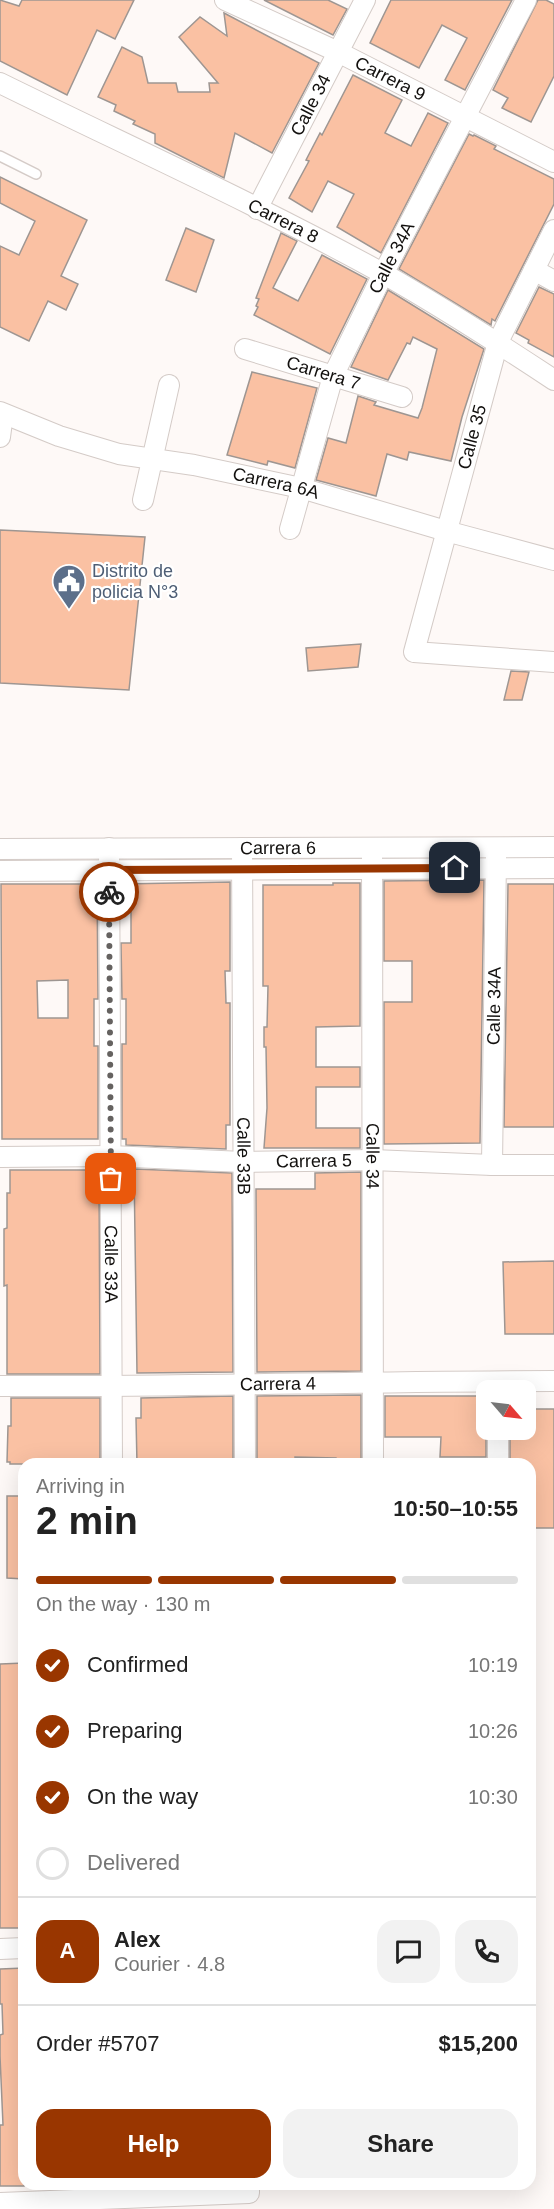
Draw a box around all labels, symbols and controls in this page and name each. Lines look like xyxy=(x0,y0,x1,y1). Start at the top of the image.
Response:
street label: Carrera 9 xyxy=(352,52,429,105)
street label: Calle 34 xyxy=(287,71,335,139)
street label: Carrera 8 xyxy=(245,195,322,247)
street label: Calle 34A xyxy=(365,218,418,297)
street label: Carrera 7 xyxy=(284,352,363,394)
street label: Calle 35 xyxy=(454,403,490,471)
street label: Carrera 6A xyxy=(231,464,322,503)
place label: Distrito de policia N°3 xyxy=(92,561,178,602)
public building icon: Distrito de policia N°3 xyxy=(51,563,87,610)
street label: Carrera 6 xyxy=(240,838,316,858)
pin xyxy=(429,842,480,893)
icon: home xyxy=(438,851,471,884)
courier xyxy=(79,862,139,922)
icon: bike xyxy=(93,876,126,909)
street label: Calle 34A xyxy=(484,967,505,1045)
street label: Calle 33B xyxy=(233,1117,254,1195)
street label: Calle 34 xyxy=(362,1123,383,1189)
street label: Carrera 5 xyxy=(276,1150,352,1171)
pin xyxy=(85,1153,136,1204)
icon: bag xyxy=(94,1162,127,1195)
street label: Calle 33A xyxy=(101,1225,121,1303)
street label: Carrera 4 xyxy=(240,1373,316,1394)
north arrow xyxy=(476,1380,536,1440)
map controls xyxy=(476,1380,536,1440)
text: Arriving in xyxy=(36,1475,125,1497)
text: 10:50–10:55 xyxy=(393,1496,518,1521)
text: 2 min xyxy=(36,1499,138,1542)
text: On the way · 130 m xyxy=(36,1593,211,1615)
icon: check xyxy=(36,1649,69,1682)
text: Confirmed xyxy=(87,1652,188,1677)
text: 10:19 xyxy=(468,1654,518,1676)
icon: check xyxy=(36,1715,69,1748)
text: Preparing xyxy=(87,1718,182,1743)
text: 10:26 xyxy=(468,1720,518,1742)
icon: check xyxy=(36,1781,69,1814)
text: On the way xyxy=(87,1784,198,1809)
text: 10:30 xyxy=(468,1786,518,1808)
text: Delivered xyxy=(87,1850,180,1875)
button: chat xyxy=(377,1920,440,1983)
button: phone xyxy=(455,1920,518,1983)
text: Alex xyxy=(114,1927,160,1952)
text: A xyxy=(60,1938,75,1963)
text: Courier · 4.8 xyxy=(114,1953,225,1975)
text: Order #5707 xyxy=(36,2031,160,2056)
text: $15,200 xyxy=(438,2031,518,2056)
button: Help xyxy=(36,2109,271,2178)
button: Share xyxy=(283,2109,518,2178)

